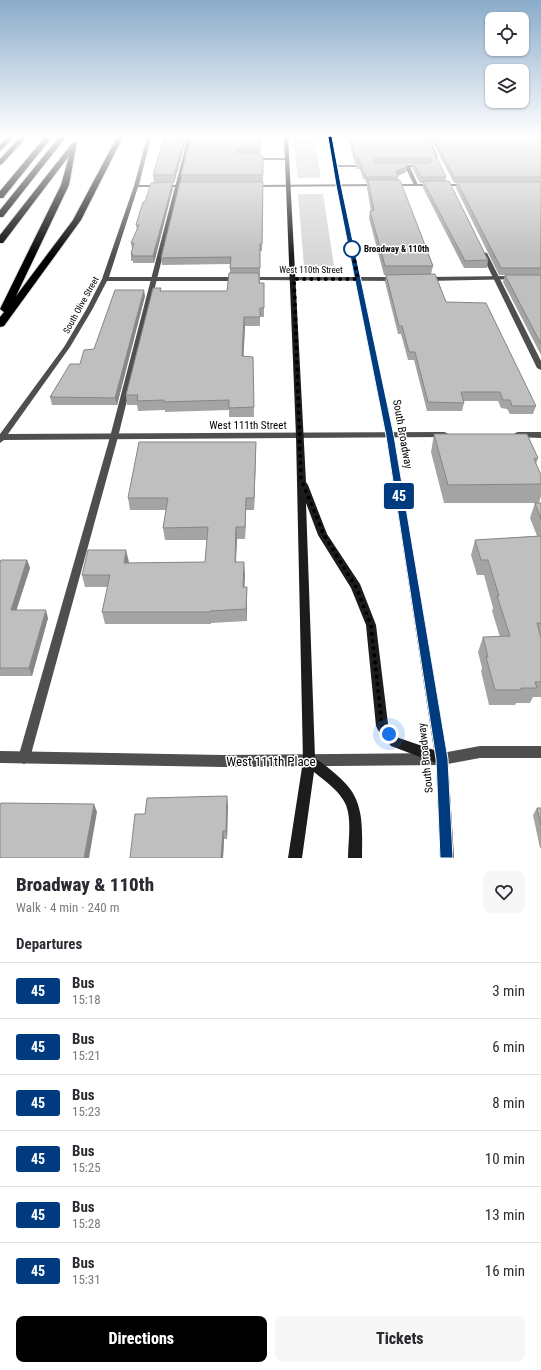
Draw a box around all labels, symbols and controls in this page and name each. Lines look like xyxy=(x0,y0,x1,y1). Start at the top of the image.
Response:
map controls xyxy=(485,12,529,108)
button: locate xyxy=(485,12,529,56)
button: layers xyxy=(485,64,529,108)
marker: Broadway & 110th xyxy=(343,240,361,258)
place label: Broadway & 110th xyxy=(364,244,429,254)
street label: West 110th Street xyxy=(279,265,343,275)
street label: South Olive Street xyxy=(61,275,101,335)
street label: South Broadway xyxy=(390,398,415,470)
street label: West 111th Street xyxy=(209,419,287,432)
line badge: 45 xyxy=(381,483,417,509)
text: 45 xyxy=(392,488,406,504)
street label: South Broadway xyxy=(415,722,436,793)
your location xyxy=(379,724,399,744)
street label: West 111th Place xyxy=(226,754,316,769)
button: heart xyxy=(483,871,525,913)
text: Broadway & 110th xyxy=(16,873,154,896)
text: Walk · 4 min · 240 m xyxy=(16,900,120,915)
text: Departures xyxy=(16,935,82,953)
text: Bus xyxy=(72,974,95,992)
text: 3 min xyxy=(492,982,525,1000)
text: 45 xyxy=(31,983,45,999)
text: 15:18 xyxy=(72,992,101,1007)
text: Bus xyxy=(72,1030,95,1048)
text: 6 min xyxy=(492,1038,525,1056)
text: 45 xyxy=(31,1039,45,1055)
text: 15:21 xyxy=(72,1048,101,1063)
text: Bus xyxy=(72,1086,95,1104)
text: 8 min xyxy=(492,1094,525,1112)
text: 45 xyxy=(31,1095,45,1111)
text: 15:23 xyxy=(72,1104,101,1119)
text: Bus xyxy=(72,1142,95,1160)
text: 10 min xyxy=(485,1150,525,1168)
text: 45 xyxy=(31,1151,45,1167)
text: 15:25 xyxy=(72,1160,101,1175)
text: Bus xyxy=(72,1198,95,1216)
text: 13 min xyxy=(485,1206,525,1224)
text: 45 xyxy=(31,1207,45,1223)
text: 15:28 xyxy=(72,1216,101,1231)
text: Bus xyxy=(72,1254,95,1272)
text: 16 min xyxy=(485,1262,525,1280)
text: 45 xyxy=(31,1263,45,1279)
text: 15:31 xyxy=(72,1272,101,1287)
button: Directions xyxy=(16,1316,267,1362)
button: Tickets xyxy=(275,1316,525,1362)

